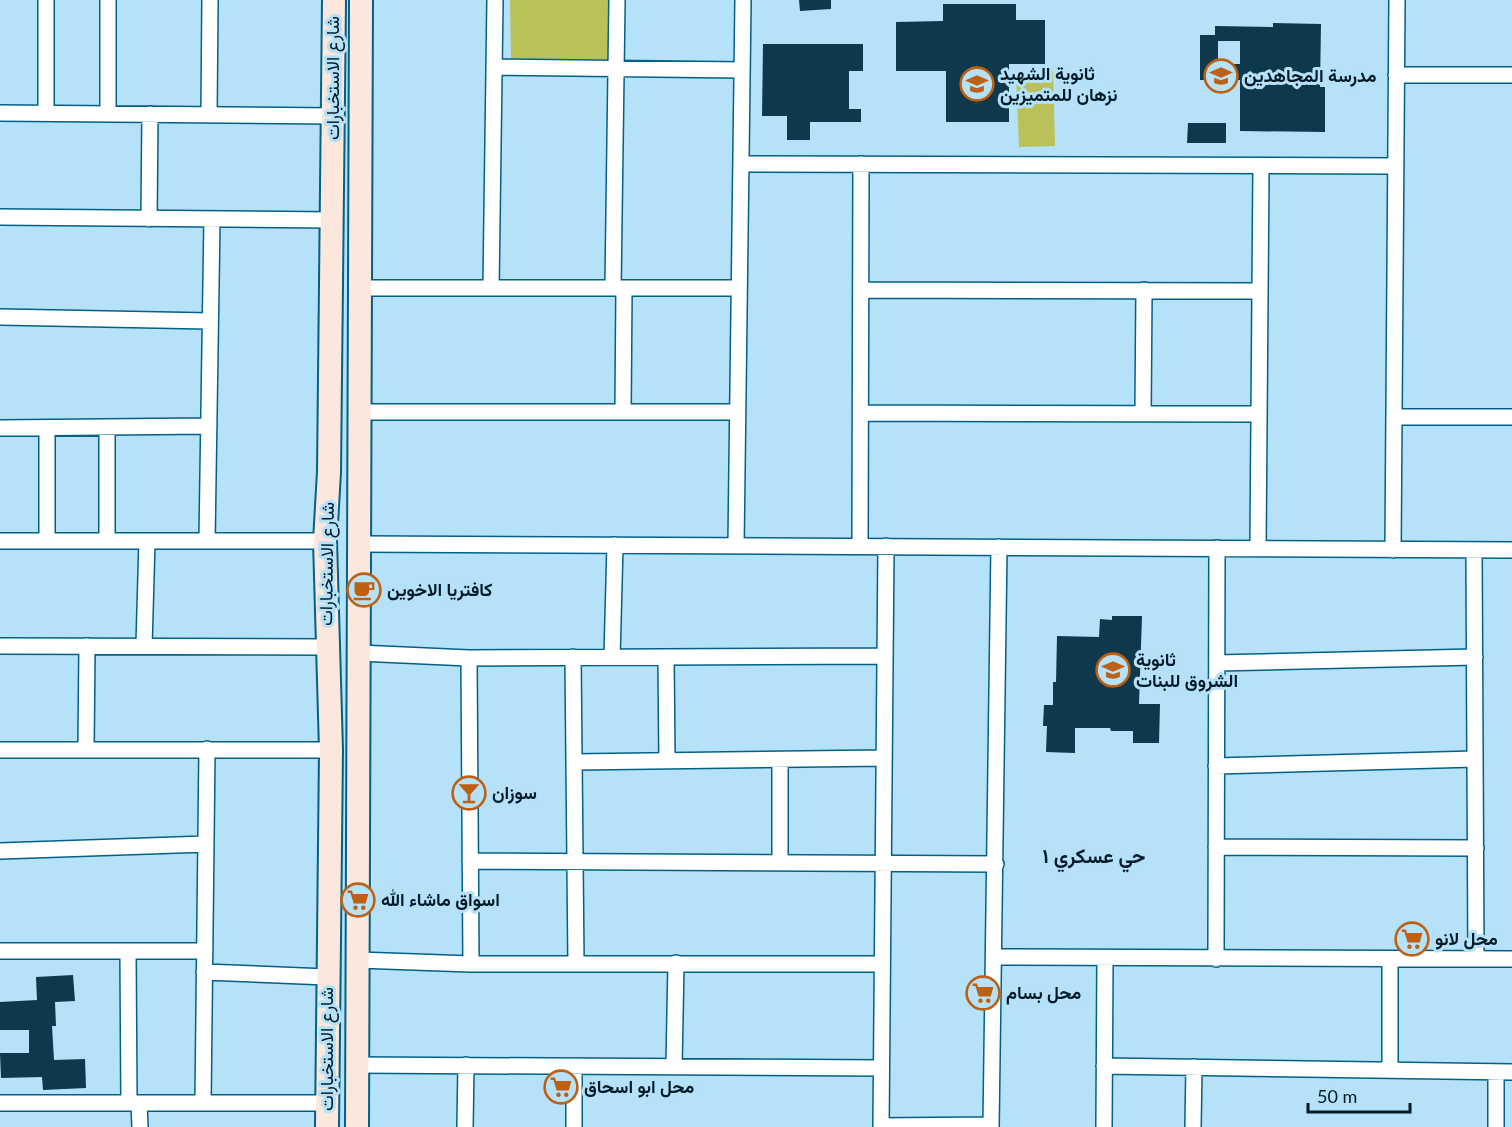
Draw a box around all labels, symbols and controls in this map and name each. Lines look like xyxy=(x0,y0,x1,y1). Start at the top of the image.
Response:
street label: شارع الاستخبارات xyxy=(321,16,345,140)
school or university icon: مدرسة المجاهدين xyxy=(1203,58,1239,94)
place label: ثانوية الشهيد نزهان للمتميزين xyxy=(1000,62,1118,106)
place label: مدرسة المجاهدين xyxy=(1244,64,1377,87)
school or university icon: ثانوية الشهيد نزهان للمتميزين xyxy=(959,66,995,102)
street label: شارع الاستخبارات xyxy=(314,502,340,626)
cafe icon: كافتريا الاخوين xyxy=(346,572,382,608)
place label: كافتريا الاخوين xyxy=(387,578,492,601)
place label: ثانوية الشروق للبنات xyxy=(1136,648,1238,692)
school or university icon: ثانوية الشروق للبنات xyxy=(1095,652,1131,688)
bar icon: سوزان xyxy=(451,775,487,811)
place label: سوزان xyxy=(492,781,537,804)
district label: حي عسكري ١ xyxy=(1043,843,1145,873)
supermarket icon: اسواق ماشاء الله xyxy=(340,882,376,918)
place label: اسواق ماشاء الله xyxy=(381,888,500,911)
supermarket icon: محل لانو xyxy=(1394,921,1430,957)
place label: محل لانو xyxy=(1435,927,1498,950)
supermarket icon: محل بسام xyxy=(965,975,1001,1011)
place label: محل بسام xyxy=(1006,981,1082,1005)
street label: شارع الاستخبارات xyxy=(315,987,339,1111)
supermarket icon: محل ابو اسحاق xyxy=(543,1069,579,1105)
place label: محل ابو اسحاق xyxy=(584,1075,695,1098)
scale bar xyxy=(1308,1076,1410,1114)
text: 50 m xyxy=(1317,1085,1357,1107)

